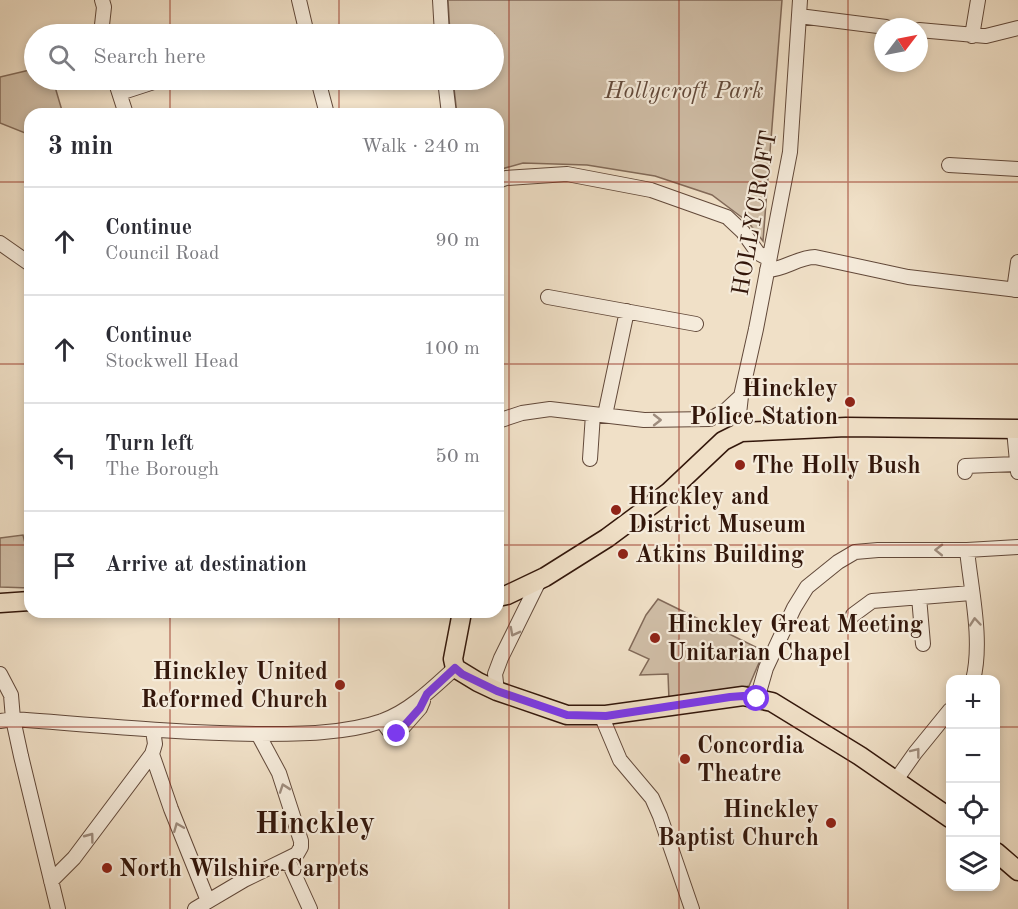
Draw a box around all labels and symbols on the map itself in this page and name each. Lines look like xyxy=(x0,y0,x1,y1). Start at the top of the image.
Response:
north arrow xyxy=(874,18,928,72)
park label: Hollycroft Park xyxy=(603,80,764,104)
street label: HOLLYCROFT xyxy=(730,129,782,298)
place label: Hinckley Police Station xyxy=(689,378,838,430)
marker: Hinckley Police Station xyxy=(843,395,857,409)
one-way arrow xyxy=(653,414,662,426)
place label: The Holly Bush xyxy=(752,455,921,479)
marker: The Holly Bush xyxy=(733,458,747,472)
place label: Hinckley and District Museum xyxy=(628,486,806,538)
marker: Hinckley and District Museum xyxy=(609,503,623,517)
place label: Atkins Building xyxy=(635,544,805,568)
one-way arrow xyxy=(934,544,943,556)
marker: Atkins Building xyxy=(616,547,630,561)
place label: Hinckley Great Meeting Unitarian Chapel xyxy=(667,614,924,666)
one-way arrow xyxy=(969,617,982,626)
one-way arrow xyxy=(510,626,522,637)
marker: Hinckley Great Meeting Unitarian Chapel xyxy=(648,631,662,645)
place label: Hinckley United Reformed Church xyxy=(141,661,328,713)
marker: Hinckley United Reformed Church xyxy=(333,678,347,692)
route start xyxy=(743,685,769,711)
route end xyxy=(383,720,409,746)
place label: Concordia Theatre xyxy=(697,735,804,787)
one-way arrow xyxy=(909,747,920,758)
marker: Concordia Theatre xyxy=(678,752,692,766)
one-way arrow xyxy=(279,783,292,793)
place label: Hinckley Baptist Church xyxy=(658,799,819,851)
district label: Hinckley xyxy=(255,810,375,840)
marker: Hinckley Baptist Church xyxy=(824,816,838,830)
one-way arrow xyxy=(173,823,185,834)
one-way arrow xyxy=(82,833,93,844)
place label: North Wilshire Carpets xyxy=(119,858,369,882)
marker: North Wilshire Carpets xyxy=(100,861,114,875)

